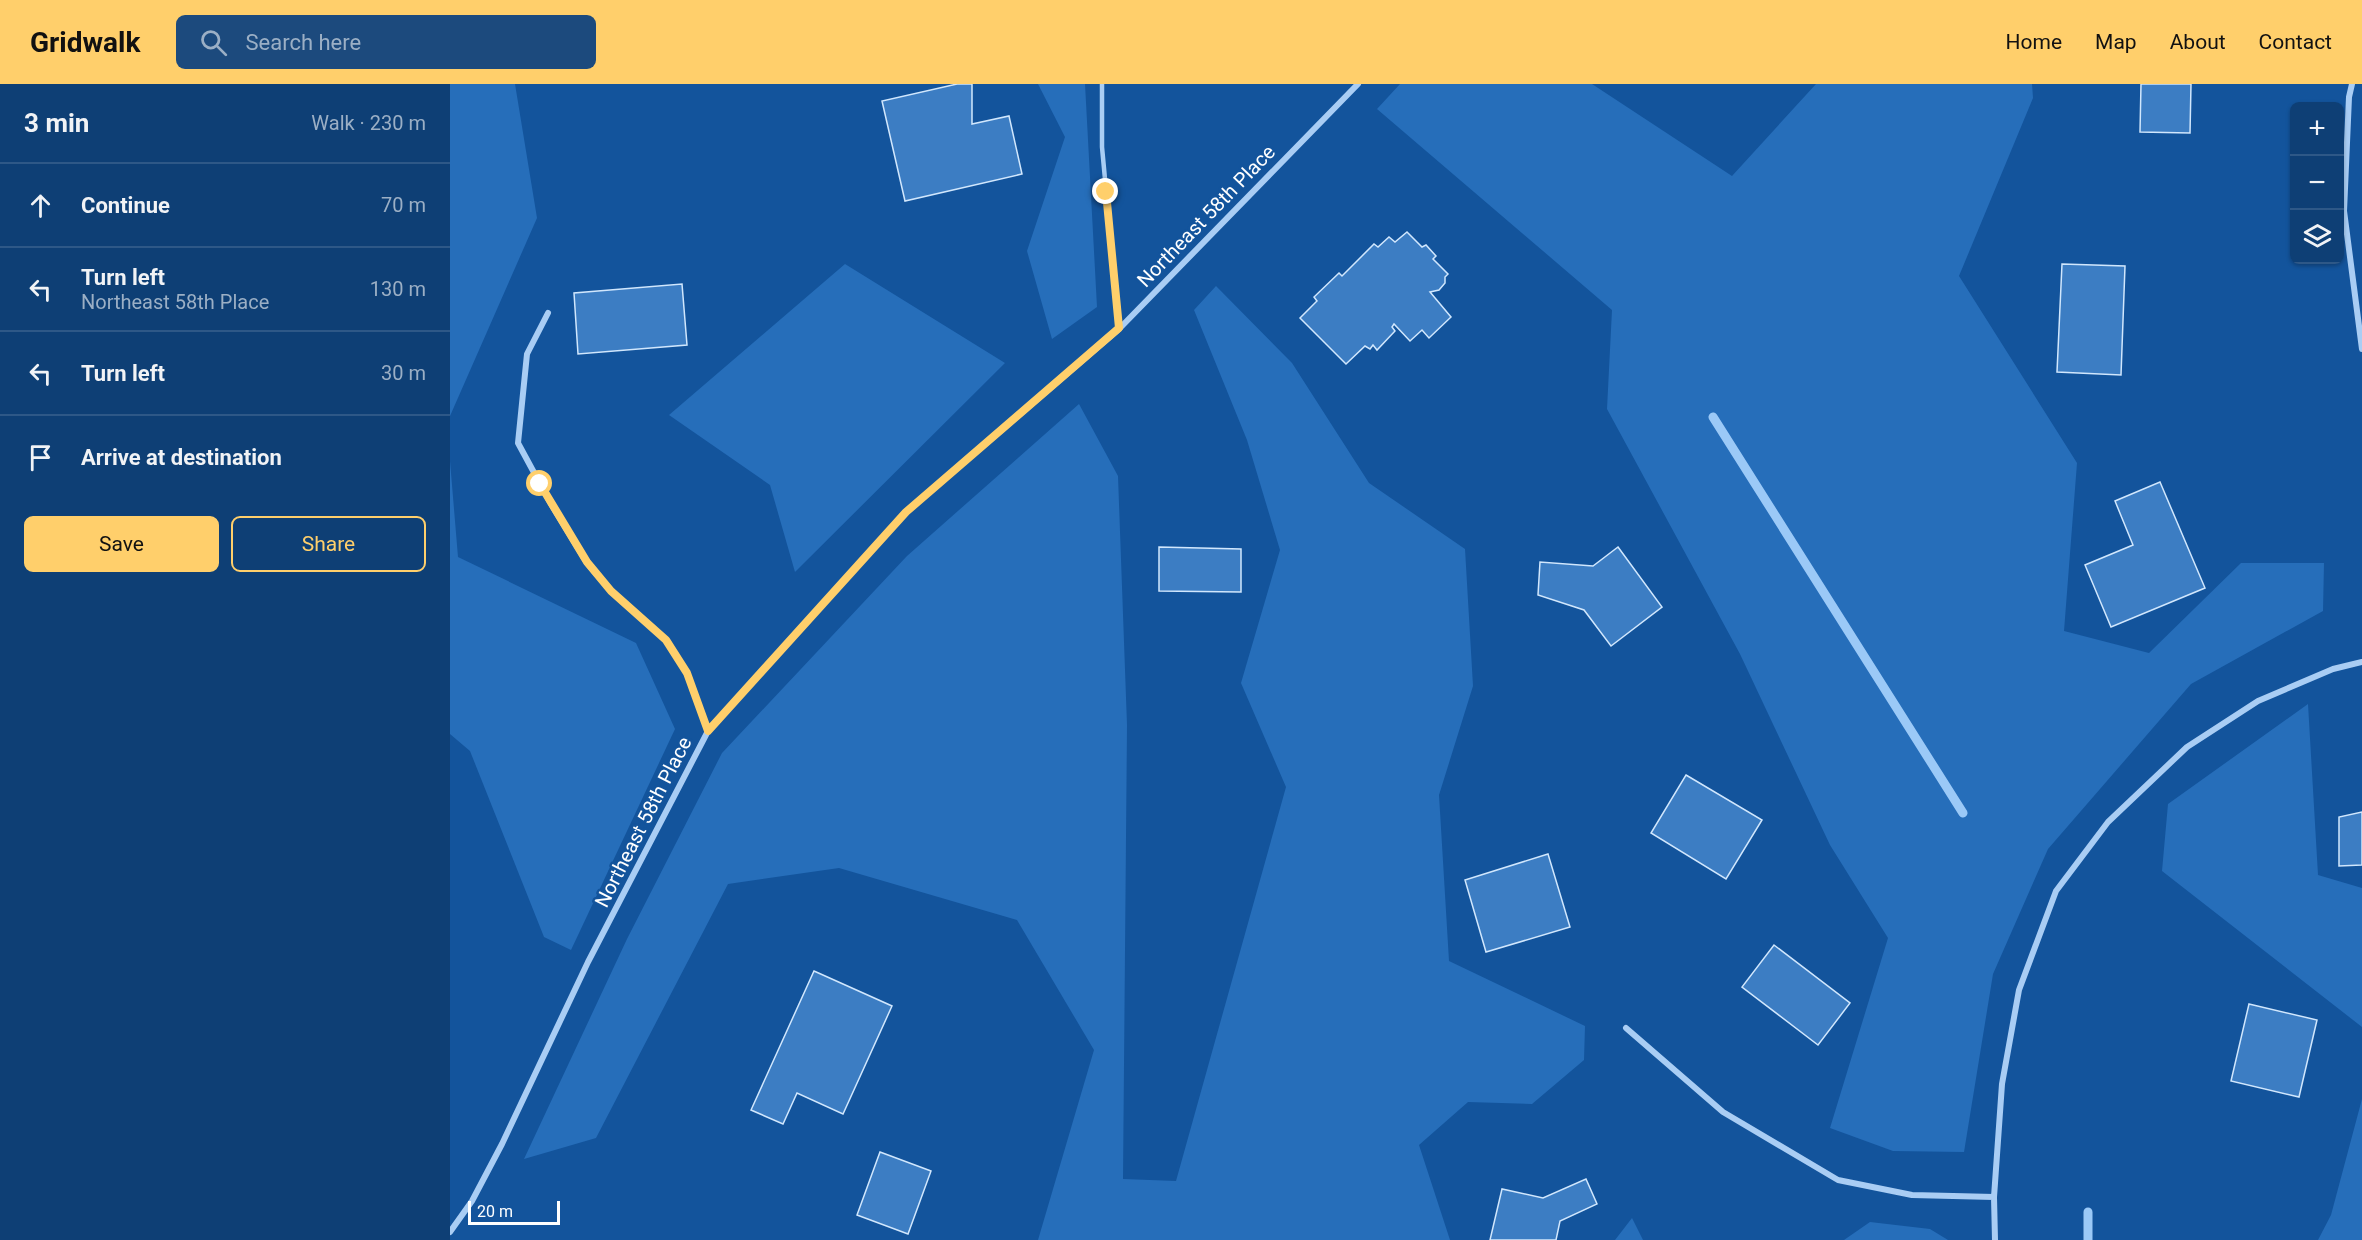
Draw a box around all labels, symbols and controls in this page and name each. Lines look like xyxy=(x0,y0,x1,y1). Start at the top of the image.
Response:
search box xyxy=(176,15,596,69)
text: Gridwalk xyxy=(30,26,140,59)
icon: search xyxy=(197,26,230,59)
text: Search here xyxy=(245,30,361,55)
text: Home xyxy=(2006,30,2062,54)
text: Map xyxy=(2095,30,2137,54)
text: About xyxy=(2170,30,2226,54)
text: Contact xyxy=(2259,30,2332,54)
map controls xyxy=(2290,102,2344,264)
button: + xyxy=(2290,102,2344,156)
text: 3 min xyxy=(24,108,89,138)
text: Walk · 230 m xyxy=(311,111,426,135)
street label: Northeast 58th Place xyxy=(1132,140,1280,292)
button: − xyxy=(2290,156,2344,210)
route end xyxy=(1092,178,1118,204)
icon: ahead xyxy=(24,189,57,222)
text: Continue xyxy=(81,193,170,218)
text: 70 m xyxy=(381,193,426,217)
button: layers xyxy=(2290,210,2344,264)
text: Turn left xyxy=(81,265,165,290)
icon: left xyxy=(24,273,57,306)
text: 130 m xyxy=(370,277,426,301)
text: Northeast 58th Place xyxy=(81,290,269,314)
icon: left xyxy=(24,357,57,390)
text: Turn left xyxy=(81,361,165,386)
text: 30 m xyxy=(381,361,426,385)
icon: arrive xyxy=(24,441,57,474)
text: Arrive at destination xyxy=(81,445,282,470)
route start xyxy=(526,470,552,496)
button: Save xyxy=(24,516,219,572)
button: Share xyxy=(231,516,426,572)
street label: Northeast 58th Place xyxy=(590,733,696,911)
scale bar xyxy=(468,1198,560,1226)
text: 20 m xyxy=(477,1202,513,1221)

